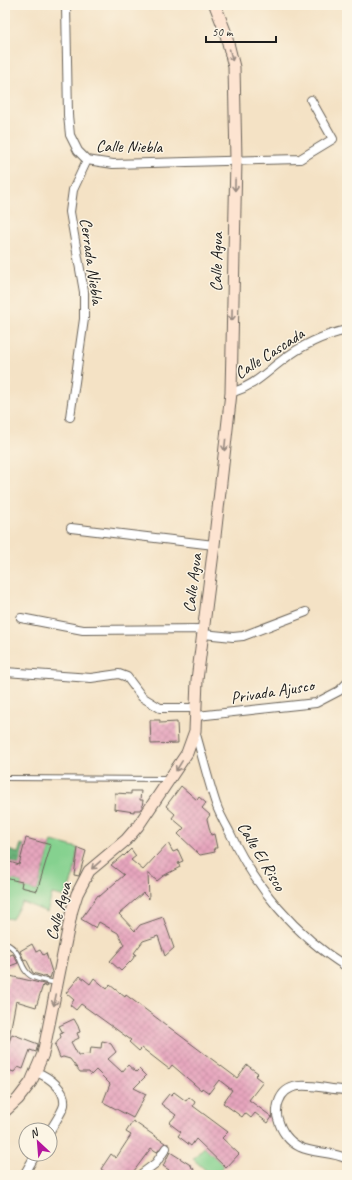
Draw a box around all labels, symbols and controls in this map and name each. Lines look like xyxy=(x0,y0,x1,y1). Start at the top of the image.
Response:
scale bar xyxy=(206,18,276,44)
text: 50 m xyxy=(212,24,234,40)
one-way arrow xyxy=(228,49,235,62)
street label: Calle Niebla xyxy=(96,135,163,158)
one-way arrow xyxy=(231,178,239,191)
street label: Cerrada Niebla xyxy=(75,217,108,308)
street label: Calle Agua xyxy=(205,231,228,292)
one-way arrow xyxy=(228,308,236,321)
street label: Calle Cascada xyxy=(231,323,309,384)
one-way arrow xyxy=(221,438,229,451)
street label: Calle Agua xyxy=(178,551,207,614)
street label: Privada Ajusco xyxy=(229,674,317,708)
one-way arrow xyxy=(175,760,183,771)
street label: Calle El Risco xyxy=(233,818,291,895)
one-way arrow xyxy=(91,860,101,869)
street label: Calle Agua xyxy=(41,878,77,942)
one-way arrow xyxy=(50,993,58,1006)
north arrow xyxy=(18,1122,58,1162)
text: N xyxy=(27,1124,42,1141)

